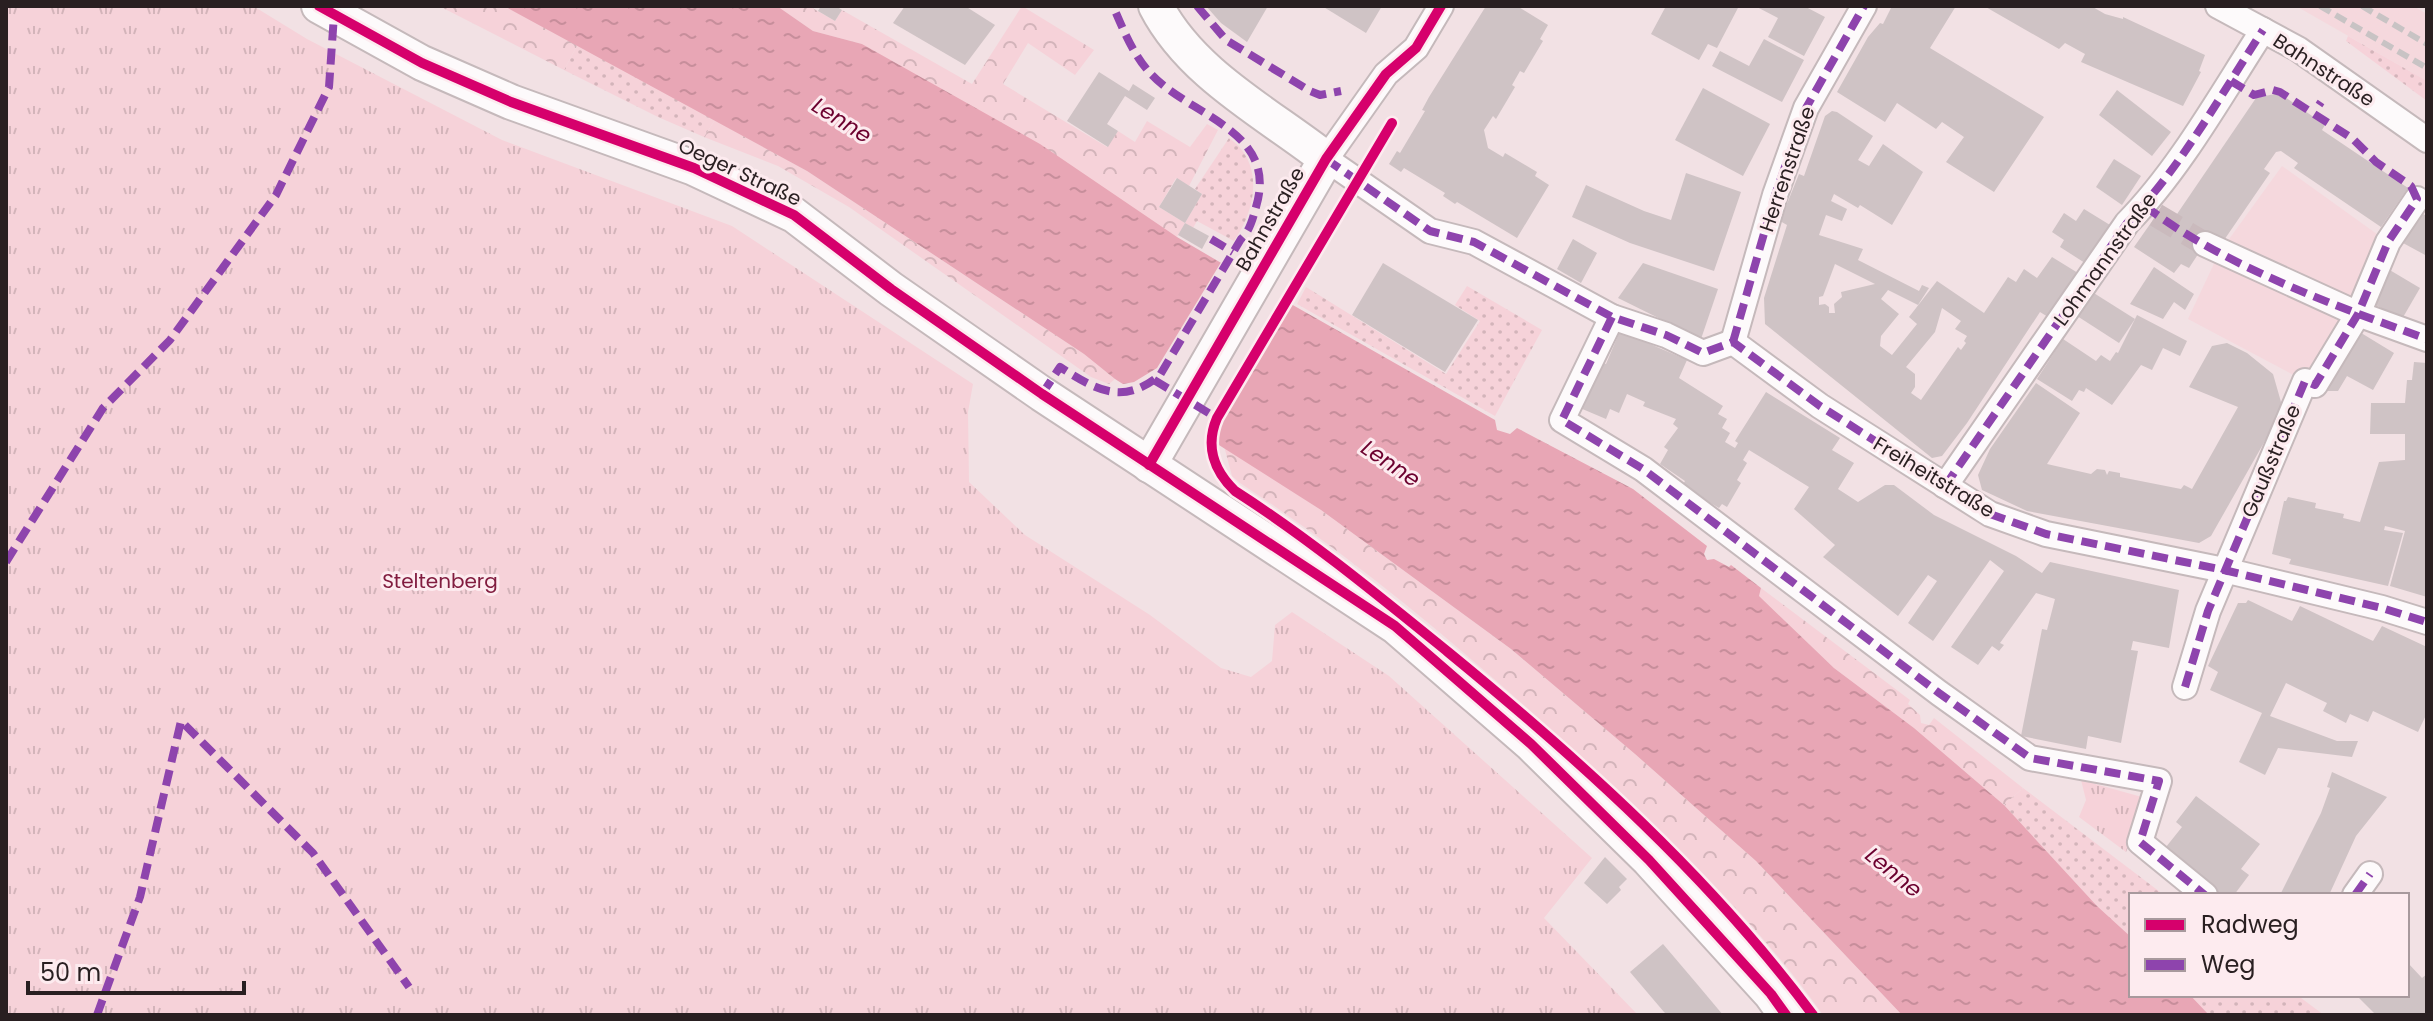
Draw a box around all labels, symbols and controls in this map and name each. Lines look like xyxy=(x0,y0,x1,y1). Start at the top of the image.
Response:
street label: Bahnstraße xyxy=(2268,27,2380,113)
water label: Lenne xyxy=(806,90,877,151)
street label: Herrenstraße xyxy=(1752,102,1822,236)
street label: Oeger Straße xyxy=(674,131,806,213)
street label: Bahnstraße xyxy=(1229,162,1311,276)
street label: Lohmannstraße xyxy=(2047,187,2163,331)
street label: Gaußstraße xyxy=(2235,400,2307,522)
street label: Freiheitstraße xyxy=(1868,430,2000,524)
water label: Lenne xyxy=(1355,432,1426,494)
park label: Steltenberg xyxy=(382,567,498,595)
water label: Lenne xyxy=(1859,840,1929,905)
legend xyxy=(2129,893,2409,997)
text: Radweg xyxy=(2201,908,2299,941)
scale bar xyxy=(28,945,244,995)
text: Weg xyxy=(2201,948,2256,981)
text: 50 m xyxy=(40,956,101,989)

